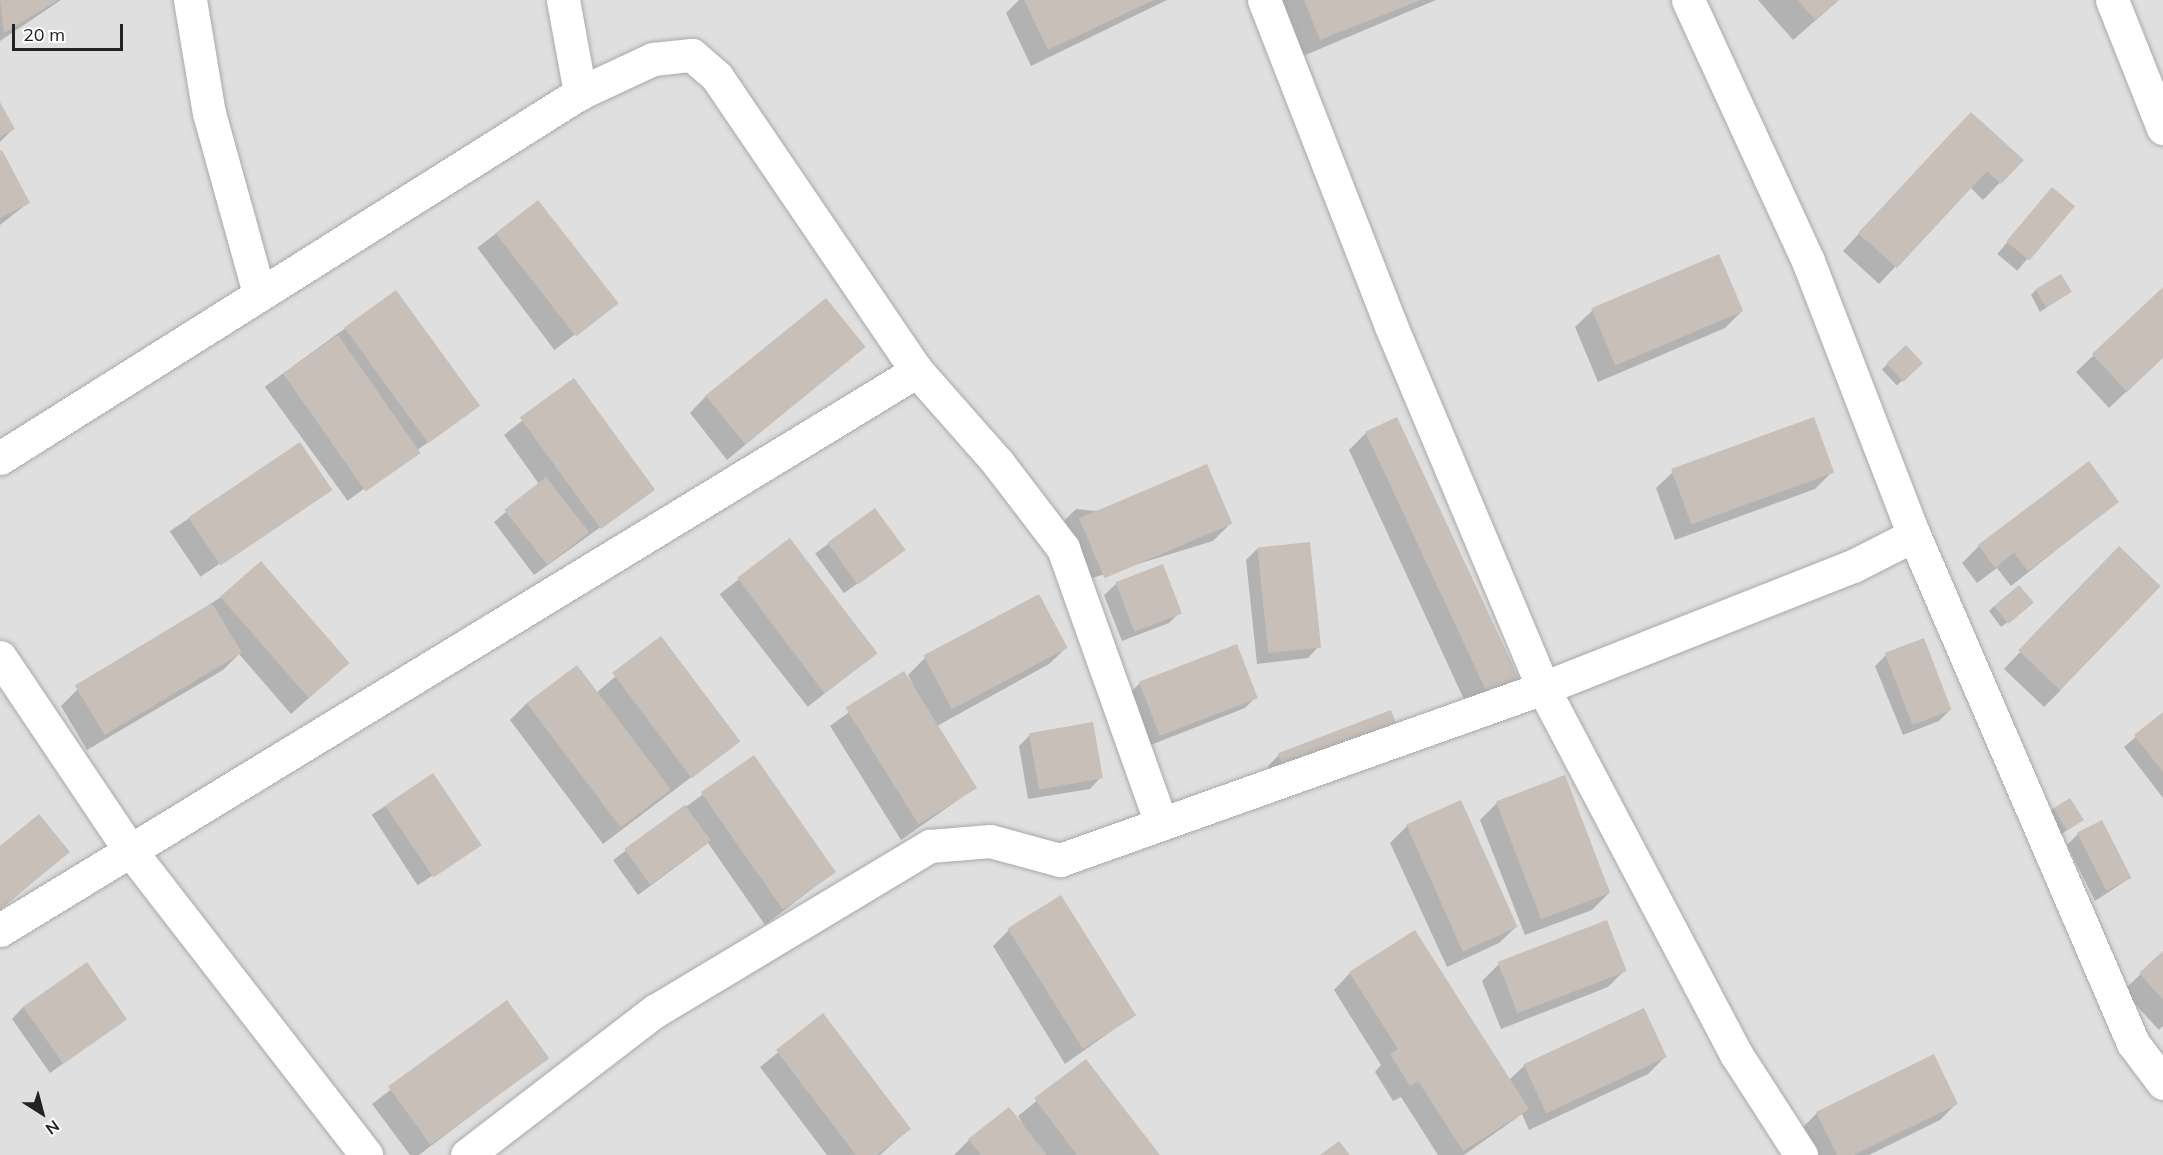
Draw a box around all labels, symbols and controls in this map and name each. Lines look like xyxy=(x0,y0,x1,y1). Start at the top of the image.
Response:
scale bar xyxy=(15,12,126,50)
text: 20 m xyxy=(23,23,65,46)
north arrow xyxy=(12,1083,72,1143)
text: N xyxy=(42,1116,63,1139)

